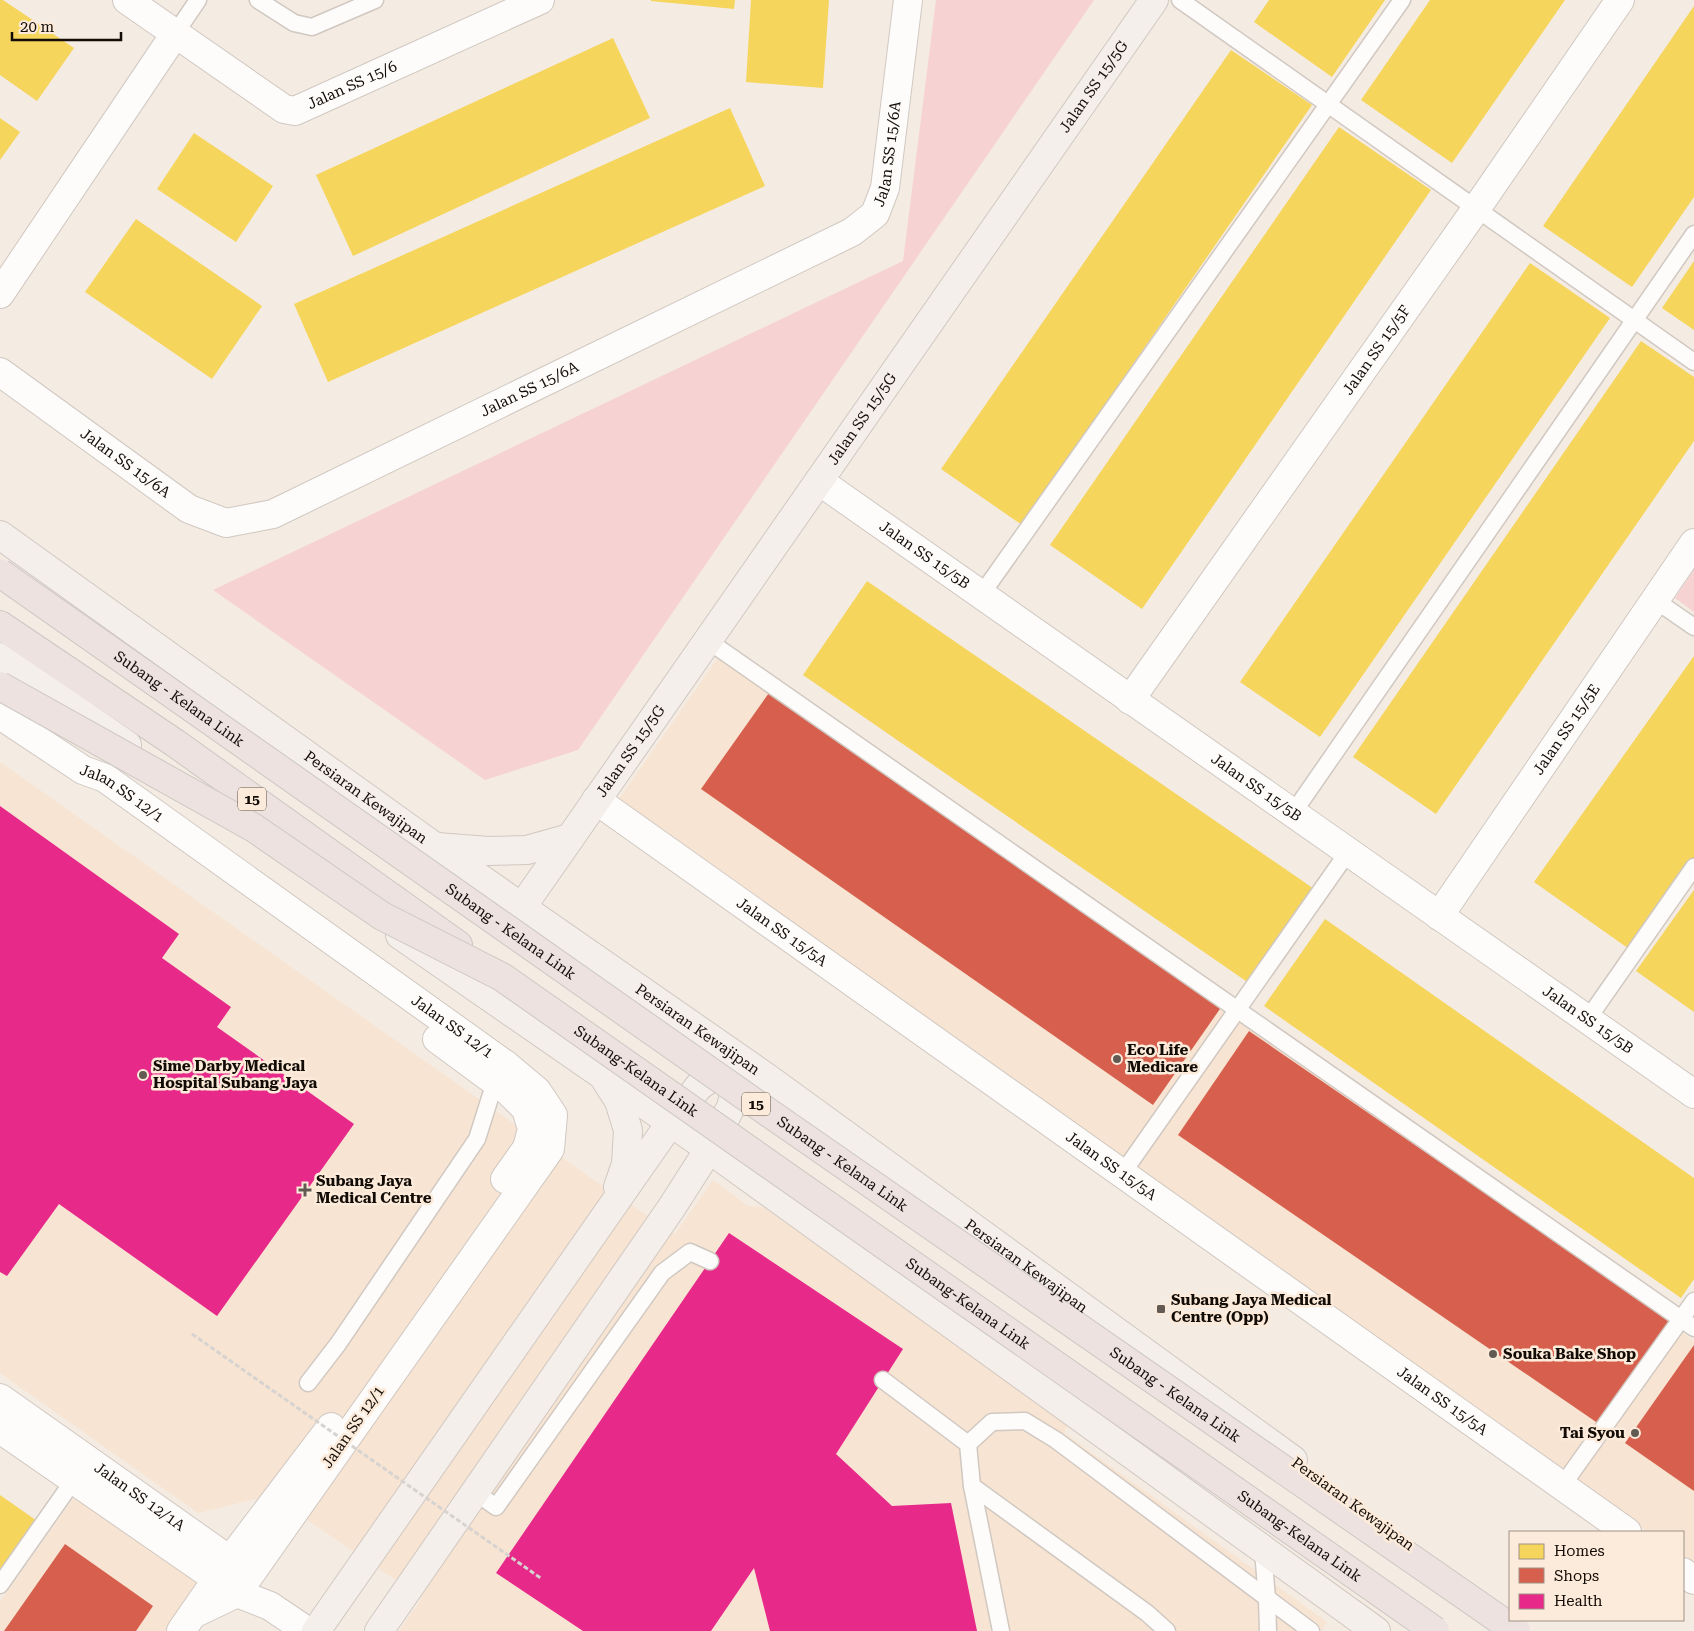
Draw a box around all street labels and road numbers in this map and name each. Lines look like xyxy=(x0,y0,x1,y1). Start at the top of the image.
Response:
street label: Jalan SS 15/5G xyxy=(1055,37,1132,136)
street label: Jalan SS 15/6 xyxy=(305,57,400,113)
street label: Jalan SS 15/6A xyxy=(870,100,905,209)
street label: Jalan SS 15/5F xyxy=(1339,302,1414,398)
street label: Jalan SS 15/6A xyxy=(477,357,582,421)
street label: Jalan SS 15/5G xyxy=(824,369,901,468)
street label: Jalan SS 15/6A xyxy=(77,424,174,502)
street label: Jalan SS 15/5B xyxy=(876,517,973,593)
street label: Subang - Kelana Link xyxy=(111,647,248,751)
street label: Jalan SS 15/5E xyxy=(1529,681,1604,778)
street label: Jalan SS 15/5G xyxy=(592,701,669,801)
street label: Persiaran Kewajipan xyxy=(301,747,431,848)
street label: Jalan SS 15/5B xyxy=(1208,750,1305,825)
street label: Jalan SS 12/1 xyxy=(77,761,167,826)
road number: 15 xyxy=(238,788,266,811)
street label: Subang - Kelana Link xyxy=(442,880,580,984)
street label: Jalan SS 15/5A xyxy=(733,894,831,971)
street label: Persiaran Kewajipan xyxy=(632,980,763,1079)
street label: Jalan SS 15/5B xyxy=(1539,982,1637,1058)
street label: Jalan SS 12/1 xyxy=(408,991,497,1062)
street label: Subang-Kelana Link xyxy=(571,1021,702,1121)
road number: 15 xyxy=(742,1092,770,1116)
street label: Subang - Kelana Link xyxy=(774,1112,912,1216)
street label: Jalan SS 15/5A xyxy=(1063,1128,1160,1204)
street label: Persiaran Kewajipan xyxy=(961,1215,1091,1317)
street label: Subang-Kelana Link xyxy=(902,1254,1034,1354)
street label: Subang - Kelana Link xyxy=(1106,1343,1244,1447)
street label: Jalan SS 15/5A xyxy=(1394,1363,1492,1439)
street label: Jalan SS 12/1 xyxy=(318,1382,388,1472)
street label: Persiaran Kewajipan xyxy=(1288,1453,1418,1555)
street label: Jalan SS 12/1A xyxy=(91,1458,189,1535)
street label: Subang-Kelana Link xyxy=(1234,1486,1366,1586)

